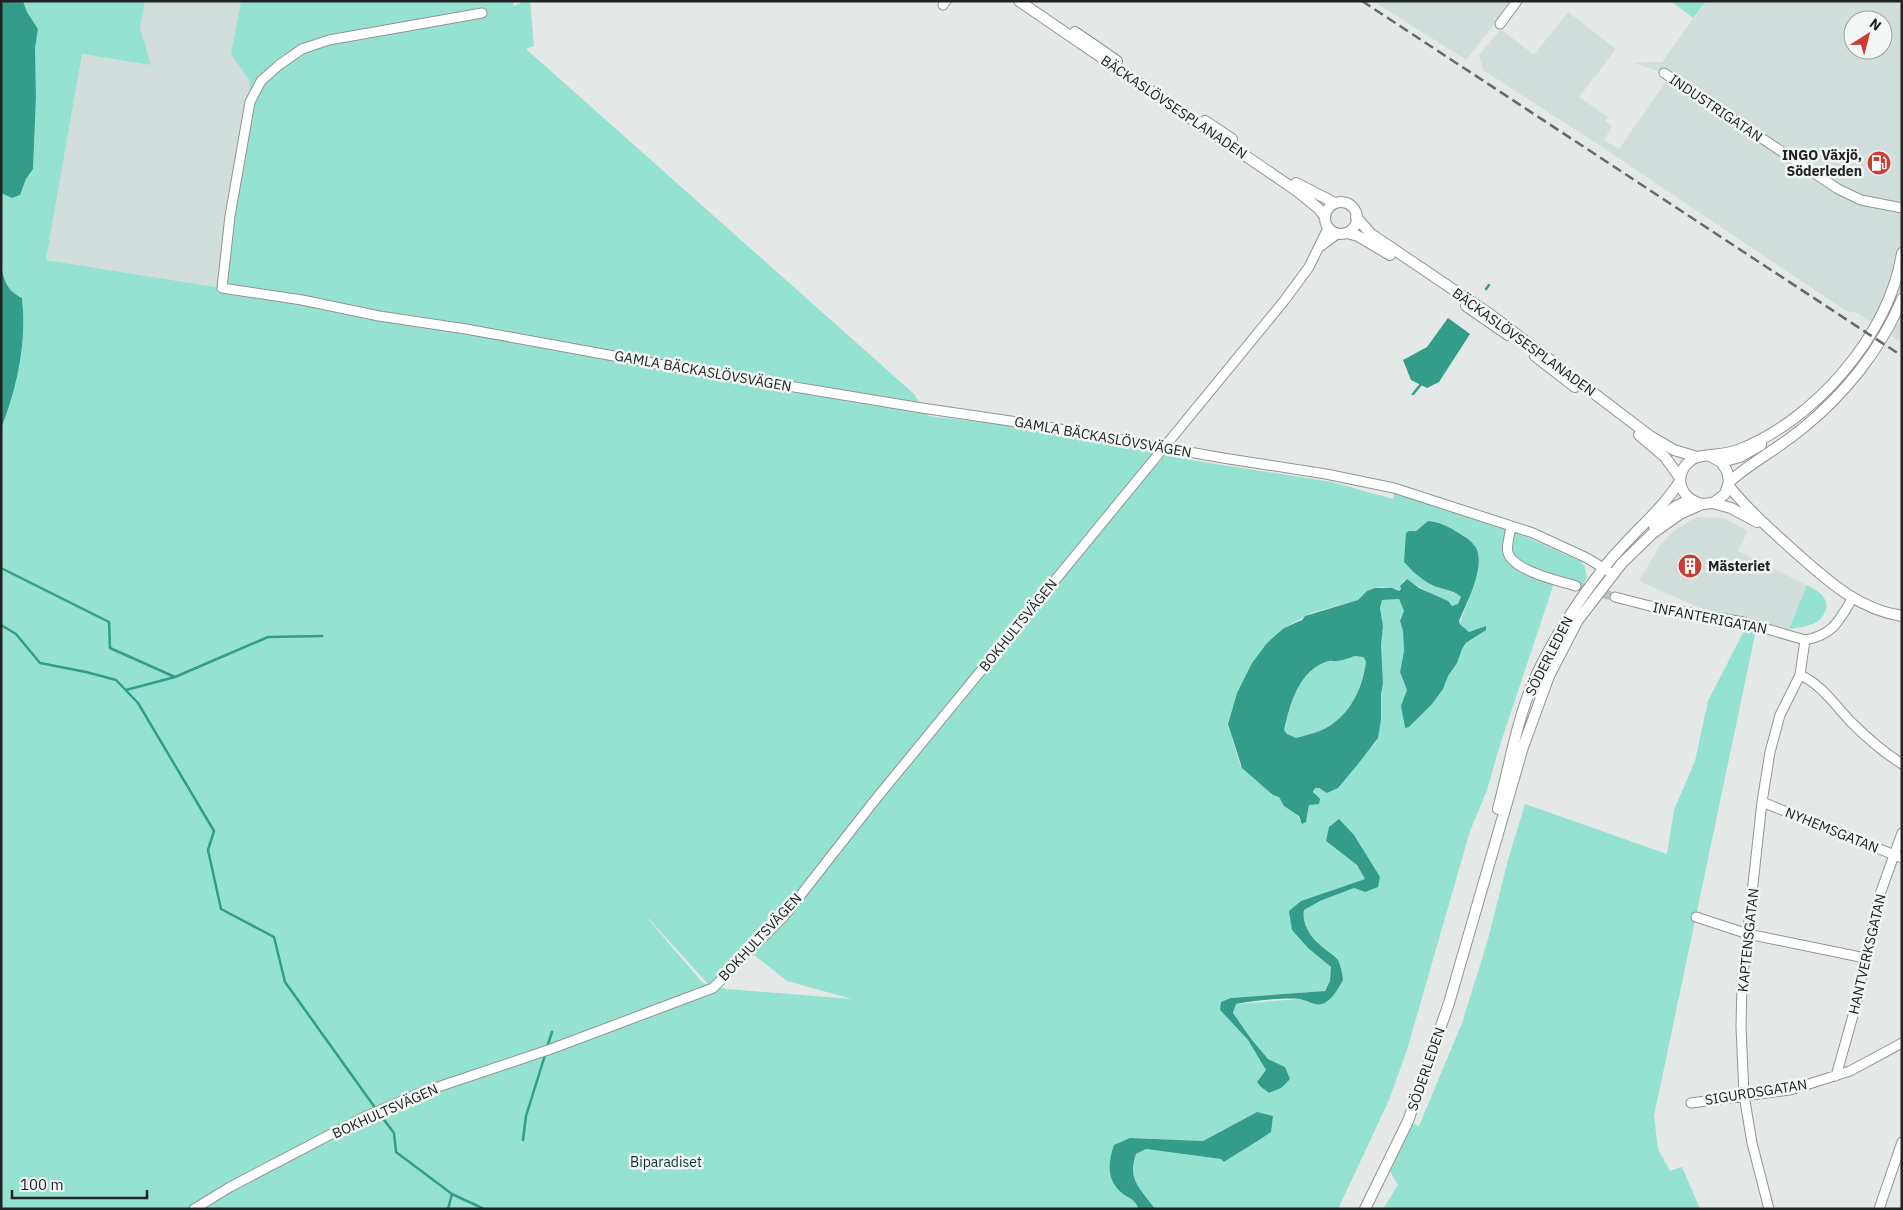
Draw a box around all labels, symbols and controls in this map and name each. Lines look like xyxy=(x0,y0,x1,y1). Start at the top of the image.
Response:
north arrow xyxy=(1843,10,1893,60)
text: N xyxy=(1866,14,1885,35)
street label: BÄCKASLÖVSESPLANADEN xyxy=(1097,51,1251,163)
street label: INDUSTRIGATAN xyxy=(1666,70,1766,146)
place label: INGO Växjö, Söderleden xyxy=(1782,146,1862,180)
fuel station icon: INGO Växjö, Söderleden xyxy=(1866,150,1892,176)
street label: BÄCKASLÖVSESPLANADEN xyxy=(1449,284,1599,400)
street label: GAMLA BÄCKASLÖVSVÄGEN xyxy=(613,347,793,395)
street label: GAMLA BÄCKASLÖVSVÄGEN xyxy=(1013,413,1193,461)
building icon: Mästeriet xyxy=(1677,553,1703,579)
place label: Mästeriet xyxy=(1708,557,1770,575)
street label: BOKHULTSVÄGEN xyxy=(975,575,1061,675)
street label: INFANTERIGATAN xyxy=(1651,598,1769,638)
street label: SÖDERLEDEN xyxy=(1521,613,1577,699)
street label: NYHEMSGATAN xyxy=(1782,803,1882,857)
street label: KAPTENSGATAN xyxy=(1734,887,1762,993)
street label: BOKHULTSVÄGEN xyxy=(715,889,805,985)
street label: HANTVERKSGATAN xyxy=(1844,892,1890,1016)
street label: SÖDERLEDEN xyxy=(1403,1025,1449,1113)
street label: SIGURDSGATAN xyxy=(1704,1075,1808,1109)
street label: BOKHULTSVÄGEN xyxy=(329,1080,441,1142)
park label: Biparadiset xyxy=(630,1153,702,1171)
scale bar xyxy=(12,1168,148,1200)
text: 100 m xyxy=(20,1175,64,1194)

